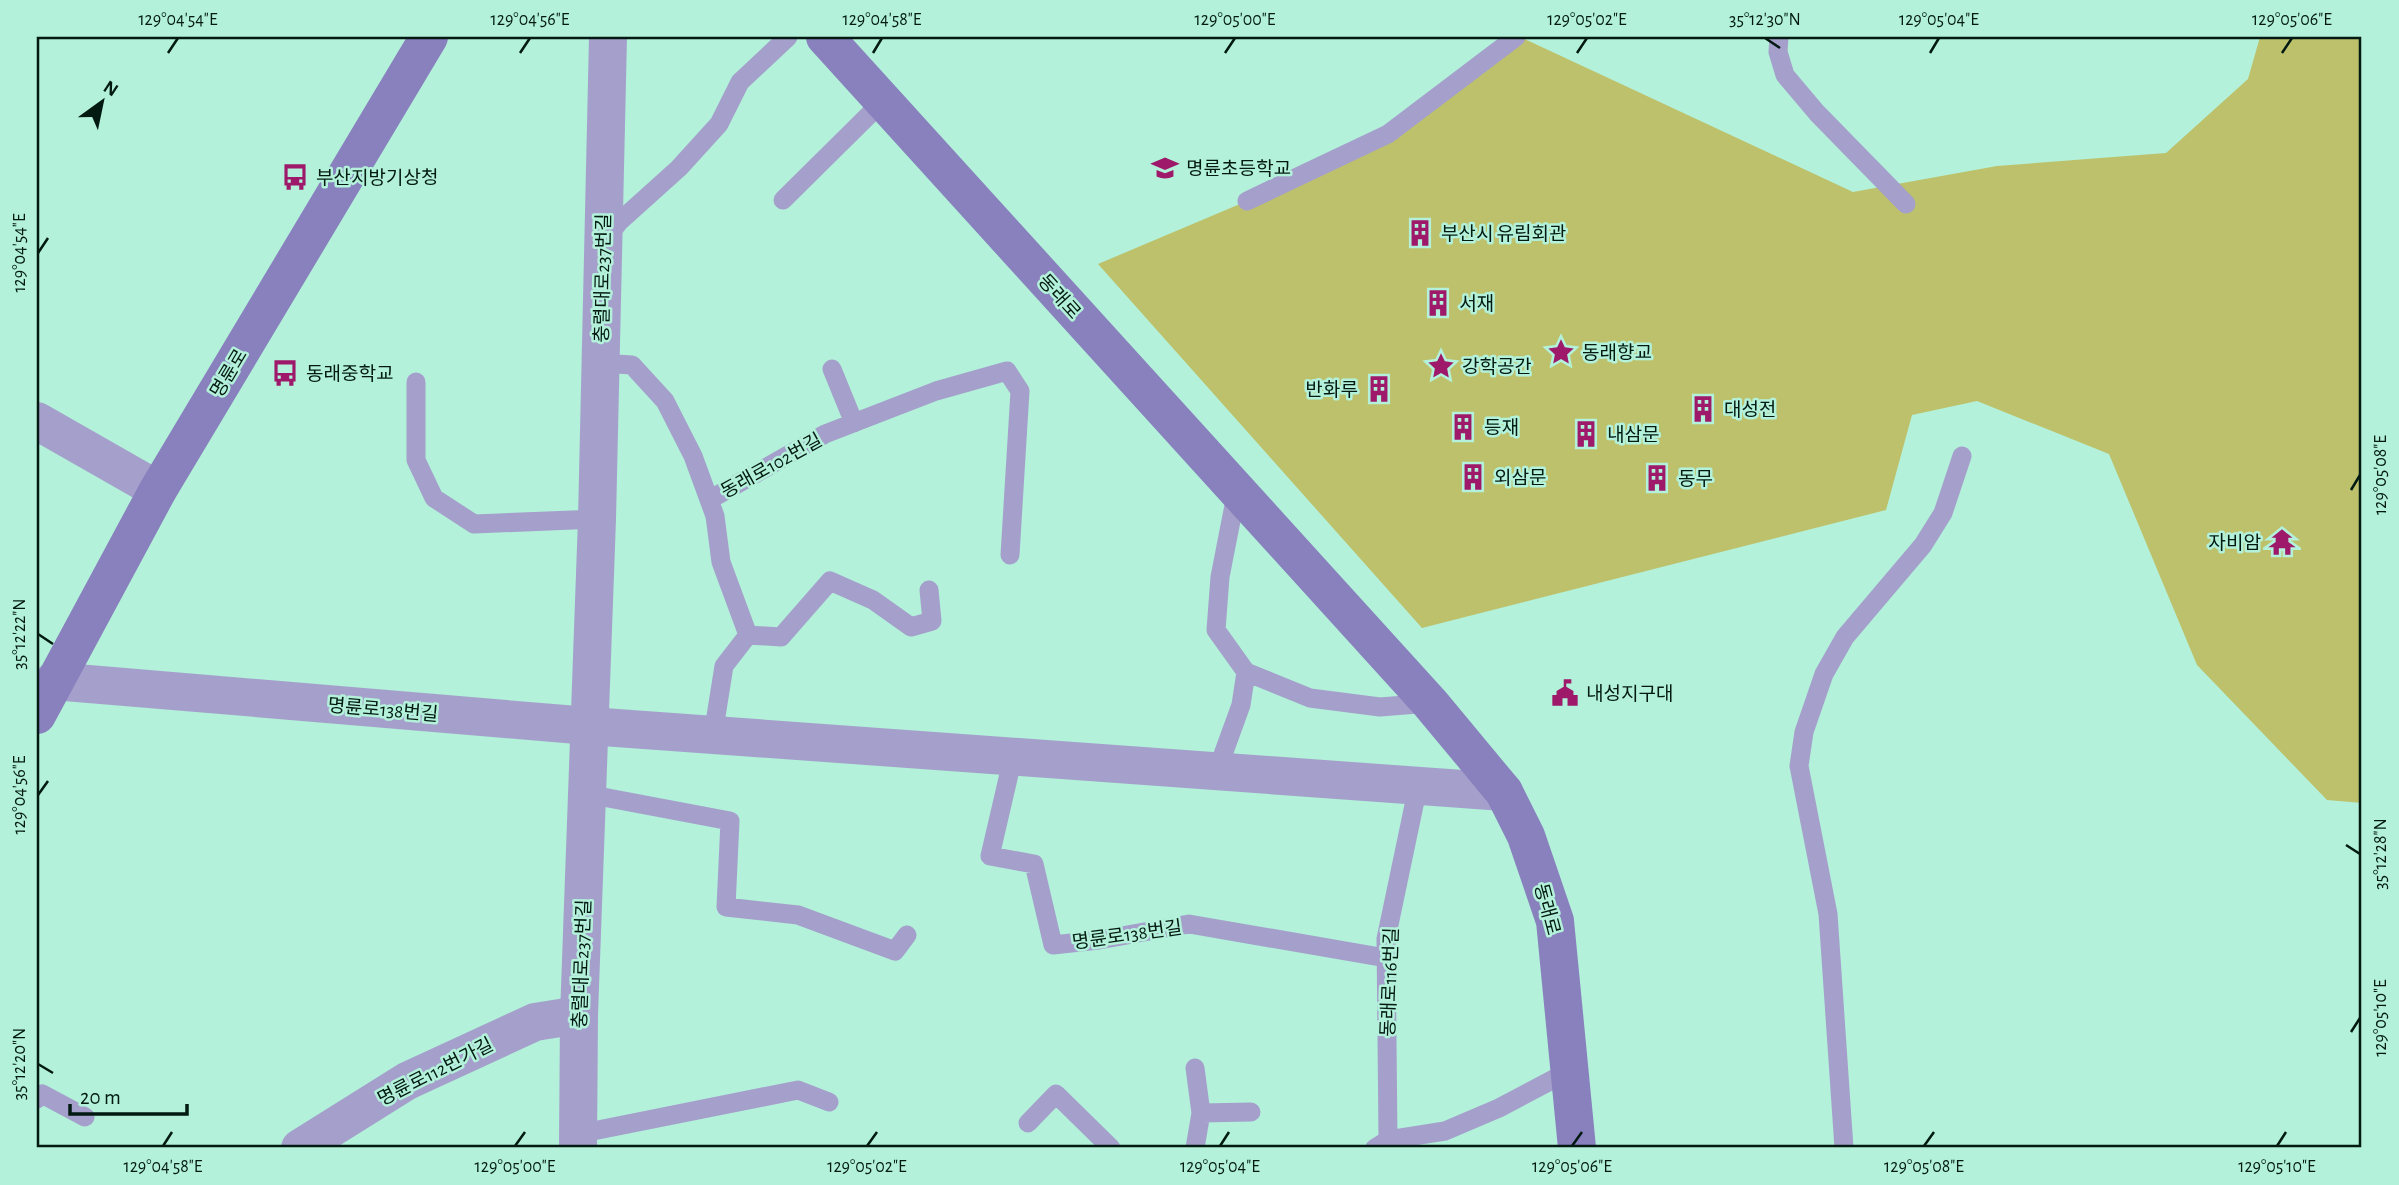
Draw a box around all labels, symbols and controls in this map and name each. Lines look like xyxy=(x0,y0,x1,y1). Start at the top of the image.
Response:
text: 129°04'54"E xyxy=(138,11,218,29)
text: 129°04'56"E xyxy=(491,11,570,29)
text: 129°04'58"E xyxy=(842,11,922,29)
text: 129°05'00"E xyxy=(1195,11,1276,29)
text: 129°05'02"E xyxy=(1547,11,1627,29)
text: 35°12'30"N xyxy=(1729,11,1801,29)
text: 129°05'04"E xyxy=(1899,11,1979,29)
text: 129°05'06"E xyxy=(2252,11,2332,29)
north arrow xyxy=(66,66,136,136)
text: N xyxy=(100,77,121,101)
school or university icon: 명륜초등학교 xyxy=(1150,153,1180,183)
place label: 명륜초등학교 xyxy=(1186,159,1291,179)
bus stop icon: 부산지방기상청 xyxy=(280,162,310,192)
place label: 부산지방기상청 xyxy=(316,168,438,188)
text: 129°04'54"E xyxy=(11,213,29,293)
street label: 충렬대로237번길 xyxy=(592,213,614,343)
building icon: 부산시 유림회관 xyxy=(1405,218,1435,248)
place label: 부산시 유림회관 xyxy=(1441,224,1567,244)
street label: 동래로 xyxy=(1034,270,1084,323)
building icon: 서재 xyxy=(1423,288,1453,318)
place label: 서재 xyxy=(1459,294,1494,314)
place icon: 동래향교 xyxy=(1546,337,1576,367)
place label: 동래향교 xyxy=(1582,343,1652,363)
street label: 명륜로 xyxy=(207,346,251,401)
place icon: 강학공간 xyxy=(1426,351,1456,381)
place label: 강학공간 xyxy=(1462,357,1532,377)
bus stop icon: 동래중학교 xyxy=(270,358,300,388)
place label: 동래중학교 xyxy=(306,364,393,384)
building icon: 반화루 xyxy=(1364,374,1394,404)
place label: 반화루 xyxy=(1306,380,1358,400)
building icon: 대성전 xyxy=(1688,394,1718,424)
place label: 대성전 xyxy=(1724,400,1776,420)
building icon: 등재 xyxy=(1448,412,1478,442)
place label: 등재 xyxy=(1484,418,1519,438)
building icon: 내삼문 xyxy=(1571,419,1601,449)
place label: 내삼문 xyxy=(1607,425,1659,445)
street label: 동래로102번길 xyxy=(717,430,826,502)
text: 129°05'08"E xyxy=(2372,435,2390,515)
building icon: 외삼문 xyxy=(1458,462,1488,492)
building icon: 동무 xyxy=(1642,463,1672,493)
place label: 외삼문 xyxy=(1494,468,1546,488)
place label: 동무 xyxy=(1678,470,1713,489)
temple icon: 자비암 xyxy=(2267,527,2297,557)
place label: 자비암 xyxy=(2209,533,2262,553)
text: 35°12'22"N xyxy=(11,598,29,670)
public building icon: 내성지구대 xyxy=(1550,678,1580,708)
place label: 내성지구대 xyxy=(1586,684,1673,704)
street label: 명륜로138번길 xyxy=(327,695,439,725)
text: 129°04'56"E xyxy=(11,755,29,834)
text: 35°12'28"N xyxy=(2372,818,2390,890)
street label: 동래로 xyxy=(1531,881,1563,937)
street label: 충렬대로237번길 xyxy=(570,899,594,1029)
street label: 명륜로138번길 xyxy=(1071,917,1183,953)
street label: 동래로116번길 xyxy=(1378,927,1402,1037)
text: 129°05'10"E xyxy=(2372,979,2390,1057)
text: 35°12'20"N xyxy=(11,1028,29,1100)
street label: 명륜로112번가길 xyxy=(375,1034,496,1110)
scale bar xyxy=(70,1073,187,1117)
text: 20 m xyxy=(80,1087,121,1108)
text: 129°04'58"E xyxy=(123,1158,203,1176)
text: 129°05'00"E xyxy=(475,1158,556,1176)
text: 129°05'02"E xyxy=(827,1158,907,1176)
text: 129°05'04"E xyxy=(1180,1158,1260,1176)
text: 129°05'06"E xyxy=(1532,1158,1612,1176)
text: 129°05'08"E xyxy=(1884,1158,1964,1176)
text: 129°05'10"E xyxy=(2238,1158,2316,1176)

